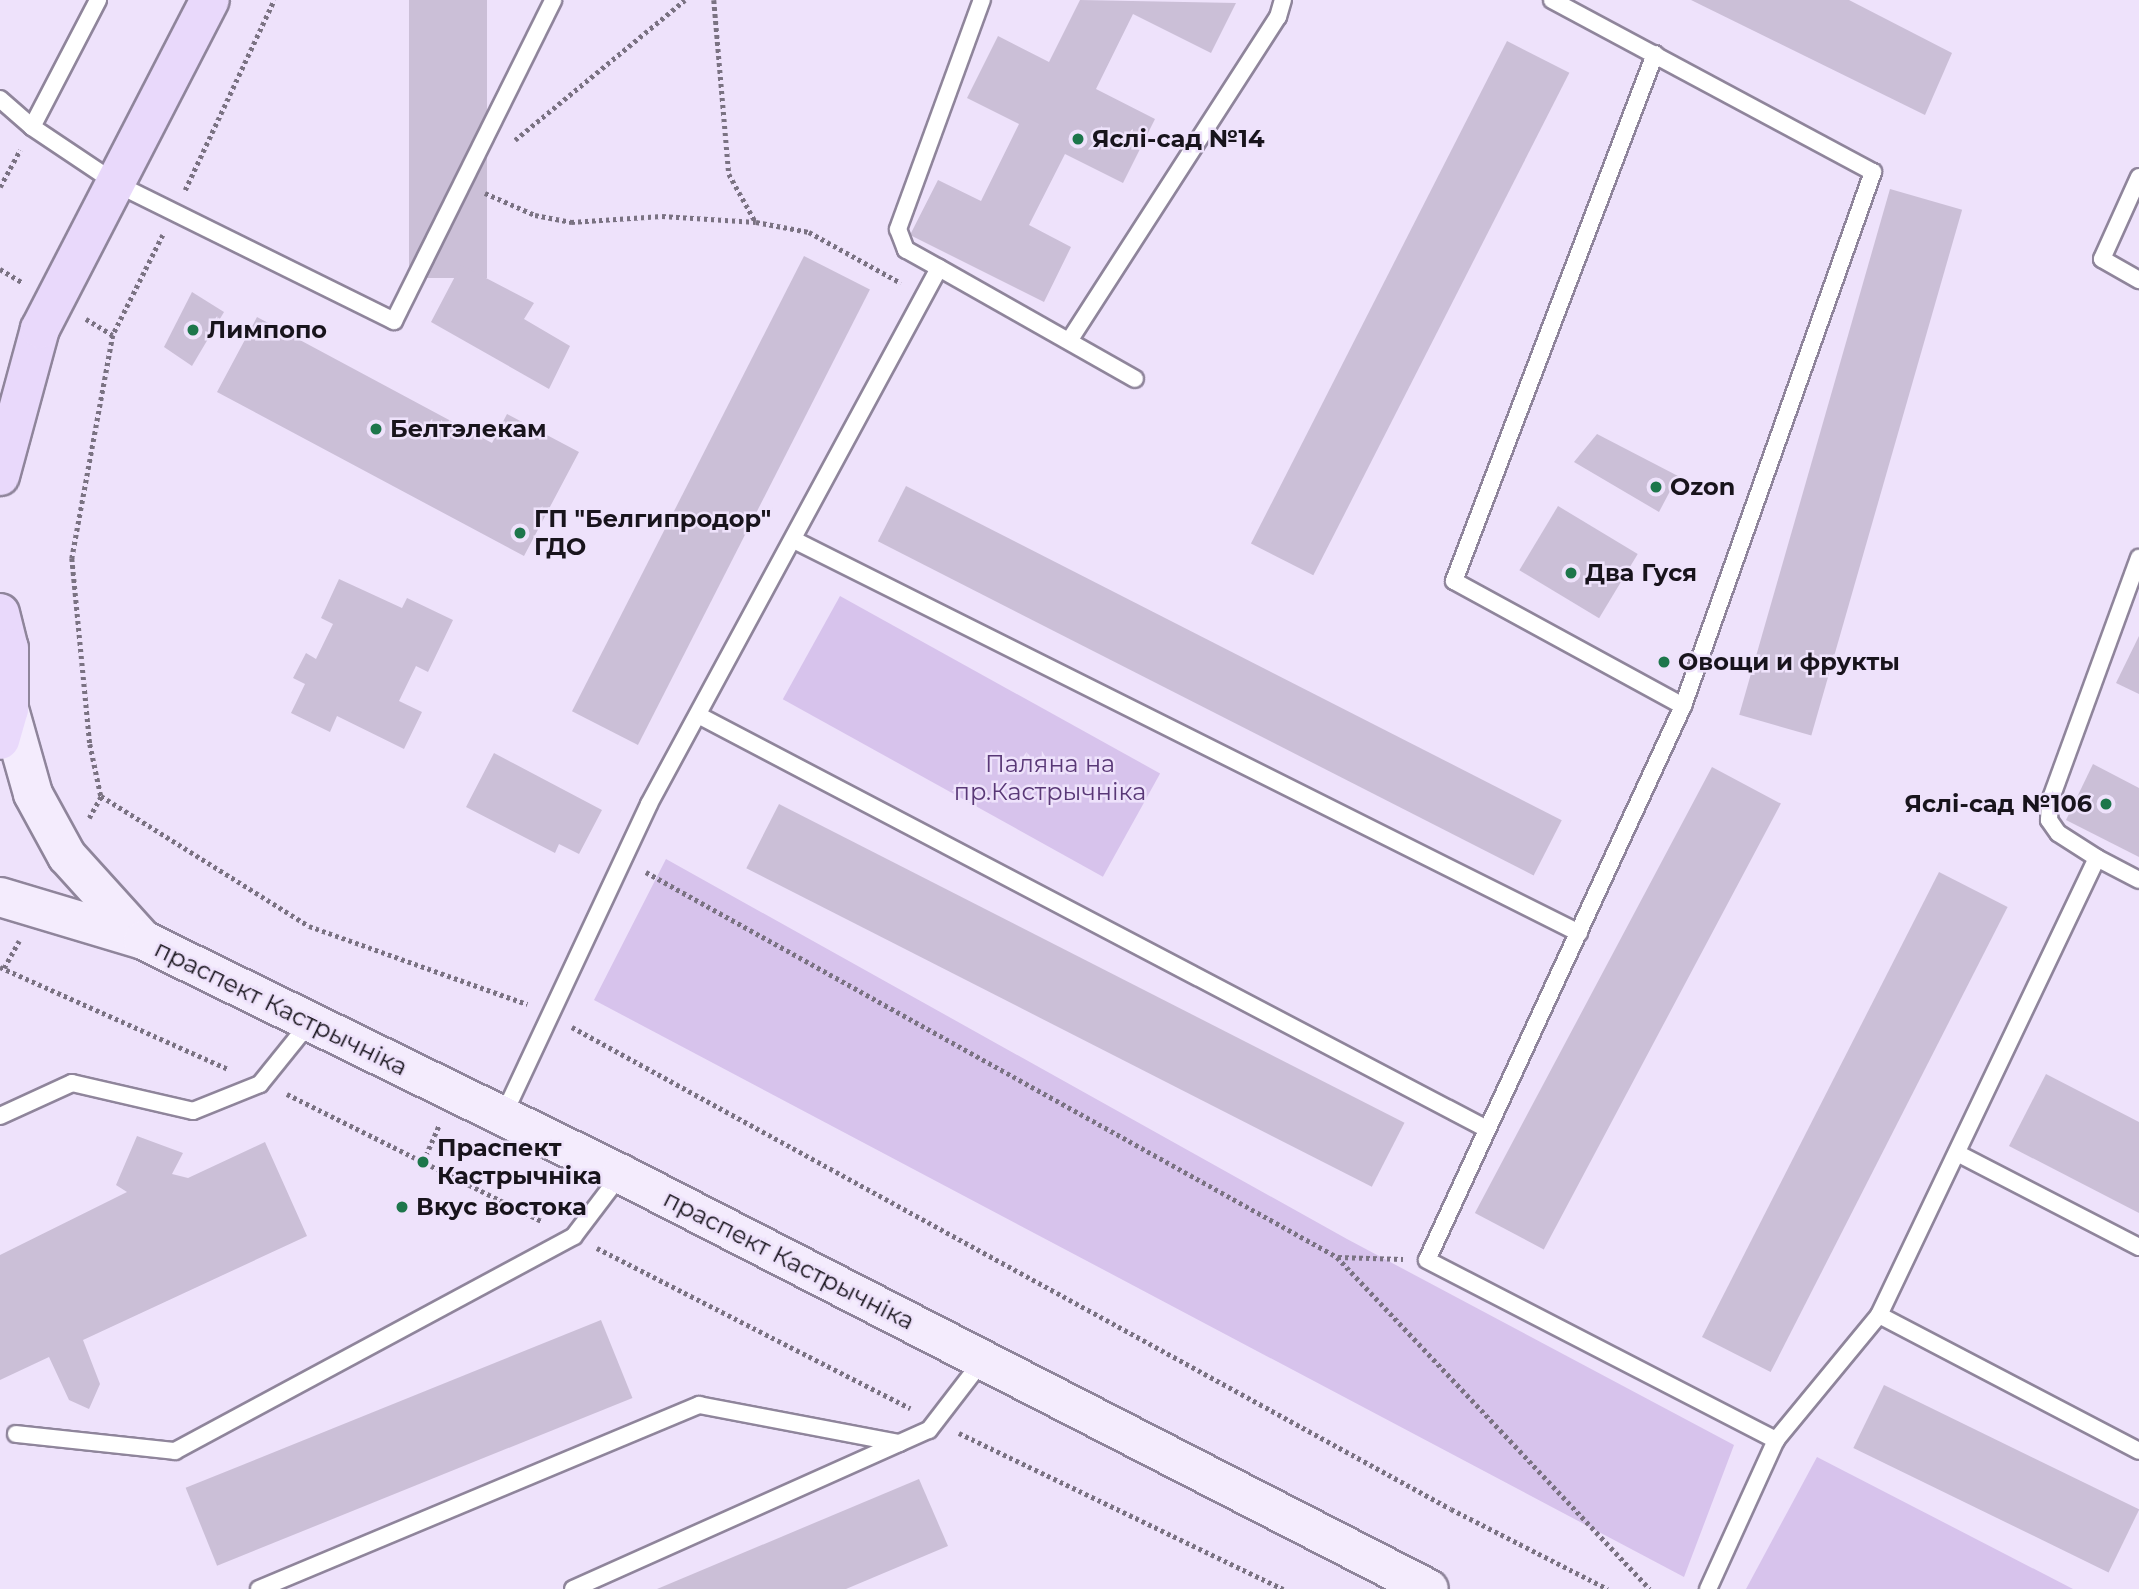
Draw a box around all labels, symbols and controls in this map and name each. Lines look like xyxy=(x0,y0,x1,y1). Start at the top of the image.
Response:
place label: Яслі-сад №14 xyxy=(1092,125,1264,153)
marker: Яслі-сад №14 xyxy=(1070,131,1086,147)
place label: Лимпопо xyxy=(207,316,327,344)
marker: Лимпопо xyxy=(185,322,201,338)
place label: Белтэлекам xyxy=(390,415,546,443)
marker: Белтэлекам xyxy=(368,421,384,437)
place label: Ozon xyxy=(1670,473,1735,501)
marker: Ozon xyxy=(1648,479,1664,495)
place label: ГП "Белгипродор" ГДО xyxy=(534,505,771,561)
marker: ГП "Белгипродор" ГДО xyxy=(512,525,528,541)
place label: Два Гуся xyxy=(1585,559,1697,587)
marker: Два Гуся xyxy=(1563,565,1579,581)
place label: Овощи и фрукты xyxy=(1678,648,1900,676)
marker: Овощи и фрукты xyxy=(1656,654,1672,670)
park label: Паляна на пр.Кастрычніка xyxy=(954,750,1146,806)
place label: Яслі-сад №106 xyxy=(1904,790,2092,818)
marker: Яслі-сад №106 xyxy=(2098,796,2114,812)
street label: праспект Кастрычніка xyxy=(150,934,412,1082)
place label: Праспект Кастрычніка xyxy=(437,1134,602,1190)
marker: Праспект Кастрычніка xyxy=(415,1154,431,1170)
street label: праспект Кастрычніка xyxy=(659,1184,919,1336)
place label: Вкус востока xyxy=(416,1193,587,1221)
marker: Вкус востока xyxy=(394,1199,410,1215)

